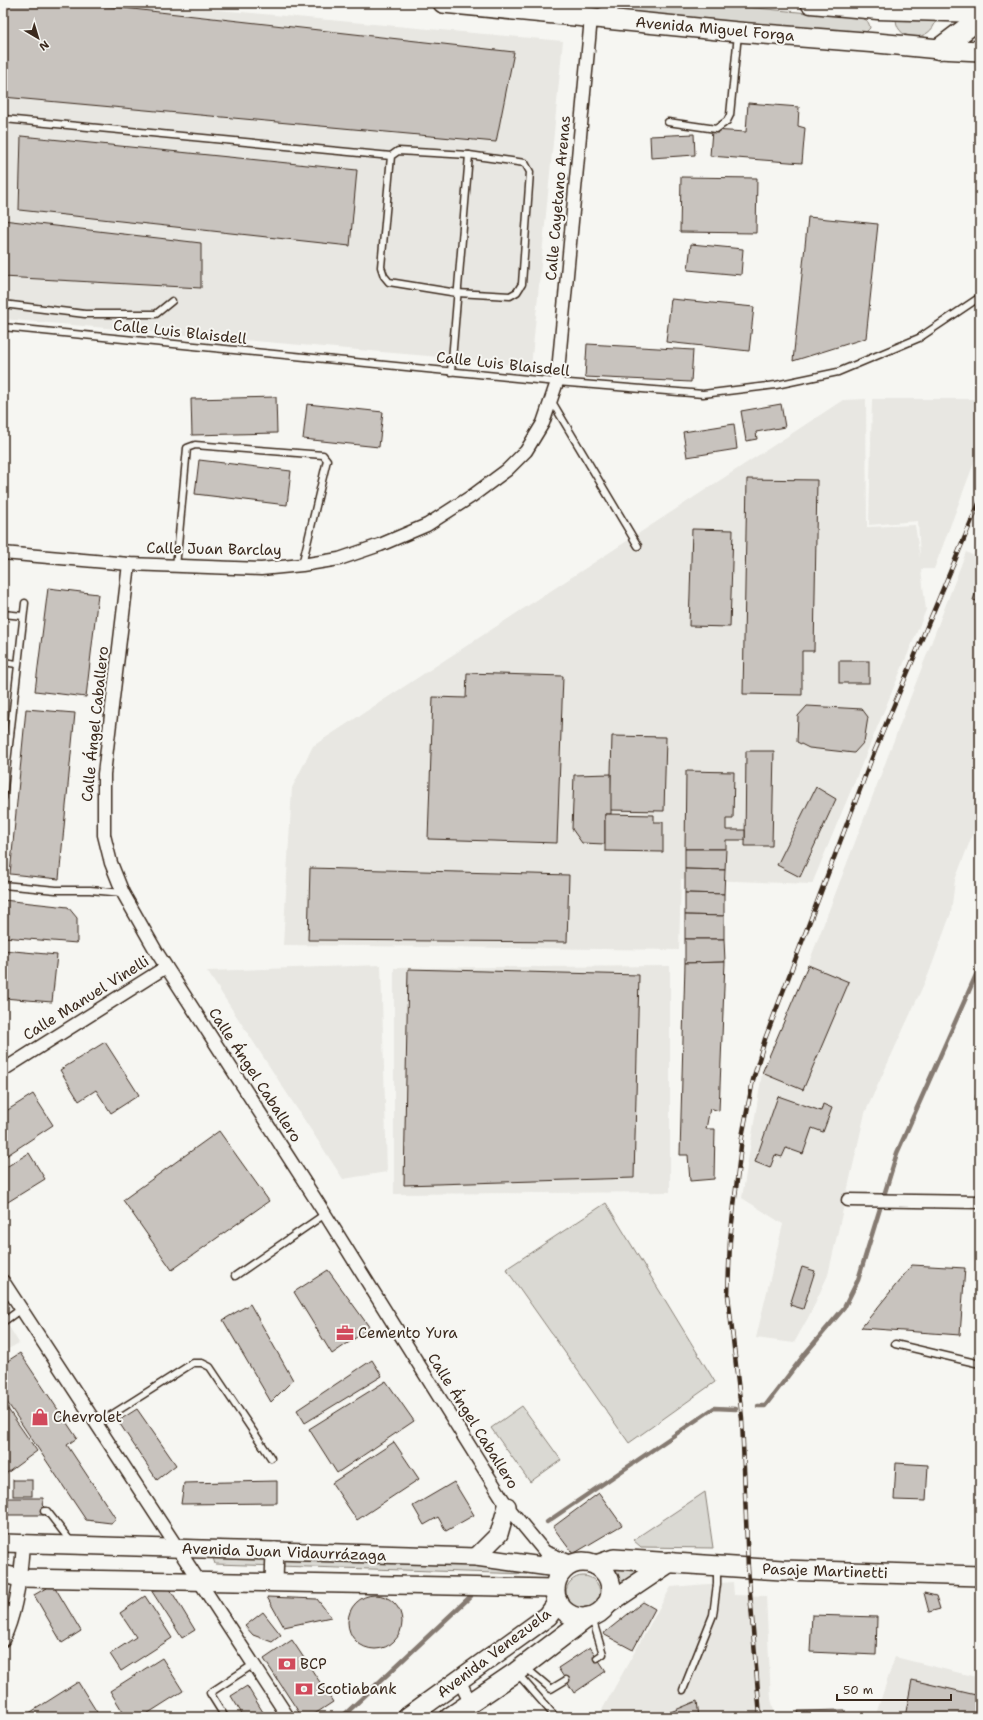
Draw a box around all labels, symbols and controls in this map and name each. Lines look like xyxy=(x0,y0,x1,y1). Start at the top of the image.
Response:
street label: Avenida Miguel Forga xyxy=(635,12,796,46)
north arrow xyxy=(18,18,58,58)
text: N xyxy=(36,37,52,54)
street label: Calle Cayetano Arenas xyxy=(541,115,575,281)
street label: Calle Luis Blaisdell xyxy=(112,315,248,349)
street label: Calle Luis Blaisdell xyxy=(435,347,571,381)
street label: Calle Juan Barclay xyxy=(146,538,282,560)
street label: Calle Ángel Caballero xyxy=(76,645,113,803)
street label: Calle Manuel Vinelli xyxy=(19,951,153,1045)
street label: Calle Ángel Caballero xyxy=(204,1003,307,1146)
office icon: Cemento Yura xyxy=(335,1323,355,1343)
place label: Cemento Yura xyxy=(358,1323,458,1343)
street label: Calle Ángel Caballero xyxy=(423,1349,524,1493)
shop icon: Chevrolet xyxy=(30,1407,50,1427)
place label: Chevrolet xyxy=(53,1407,122,1427)
street label: Avenida Juan Vidaurrázaga xyxy=(181,1538,387,1566)
street label: Pasaje Martinetti xyxy=(762,1559,888,1583)
street label: Avenida Venezuela xyxy=(433,1603,556,1702)
bank icon: BCP xyxy=(277,1654,297,1674)
place label: BCP xyxy=(300,1654,327,1674)
scale bar xyxy=(837,1676,951,1702)
bank icon: Scotiabank xyxy=(294,1679,314,1699)
place label: Scotiabank xyxy=(317,1679,397,1699)
text: 50 m xyxy=(843,1682,873,1698)

